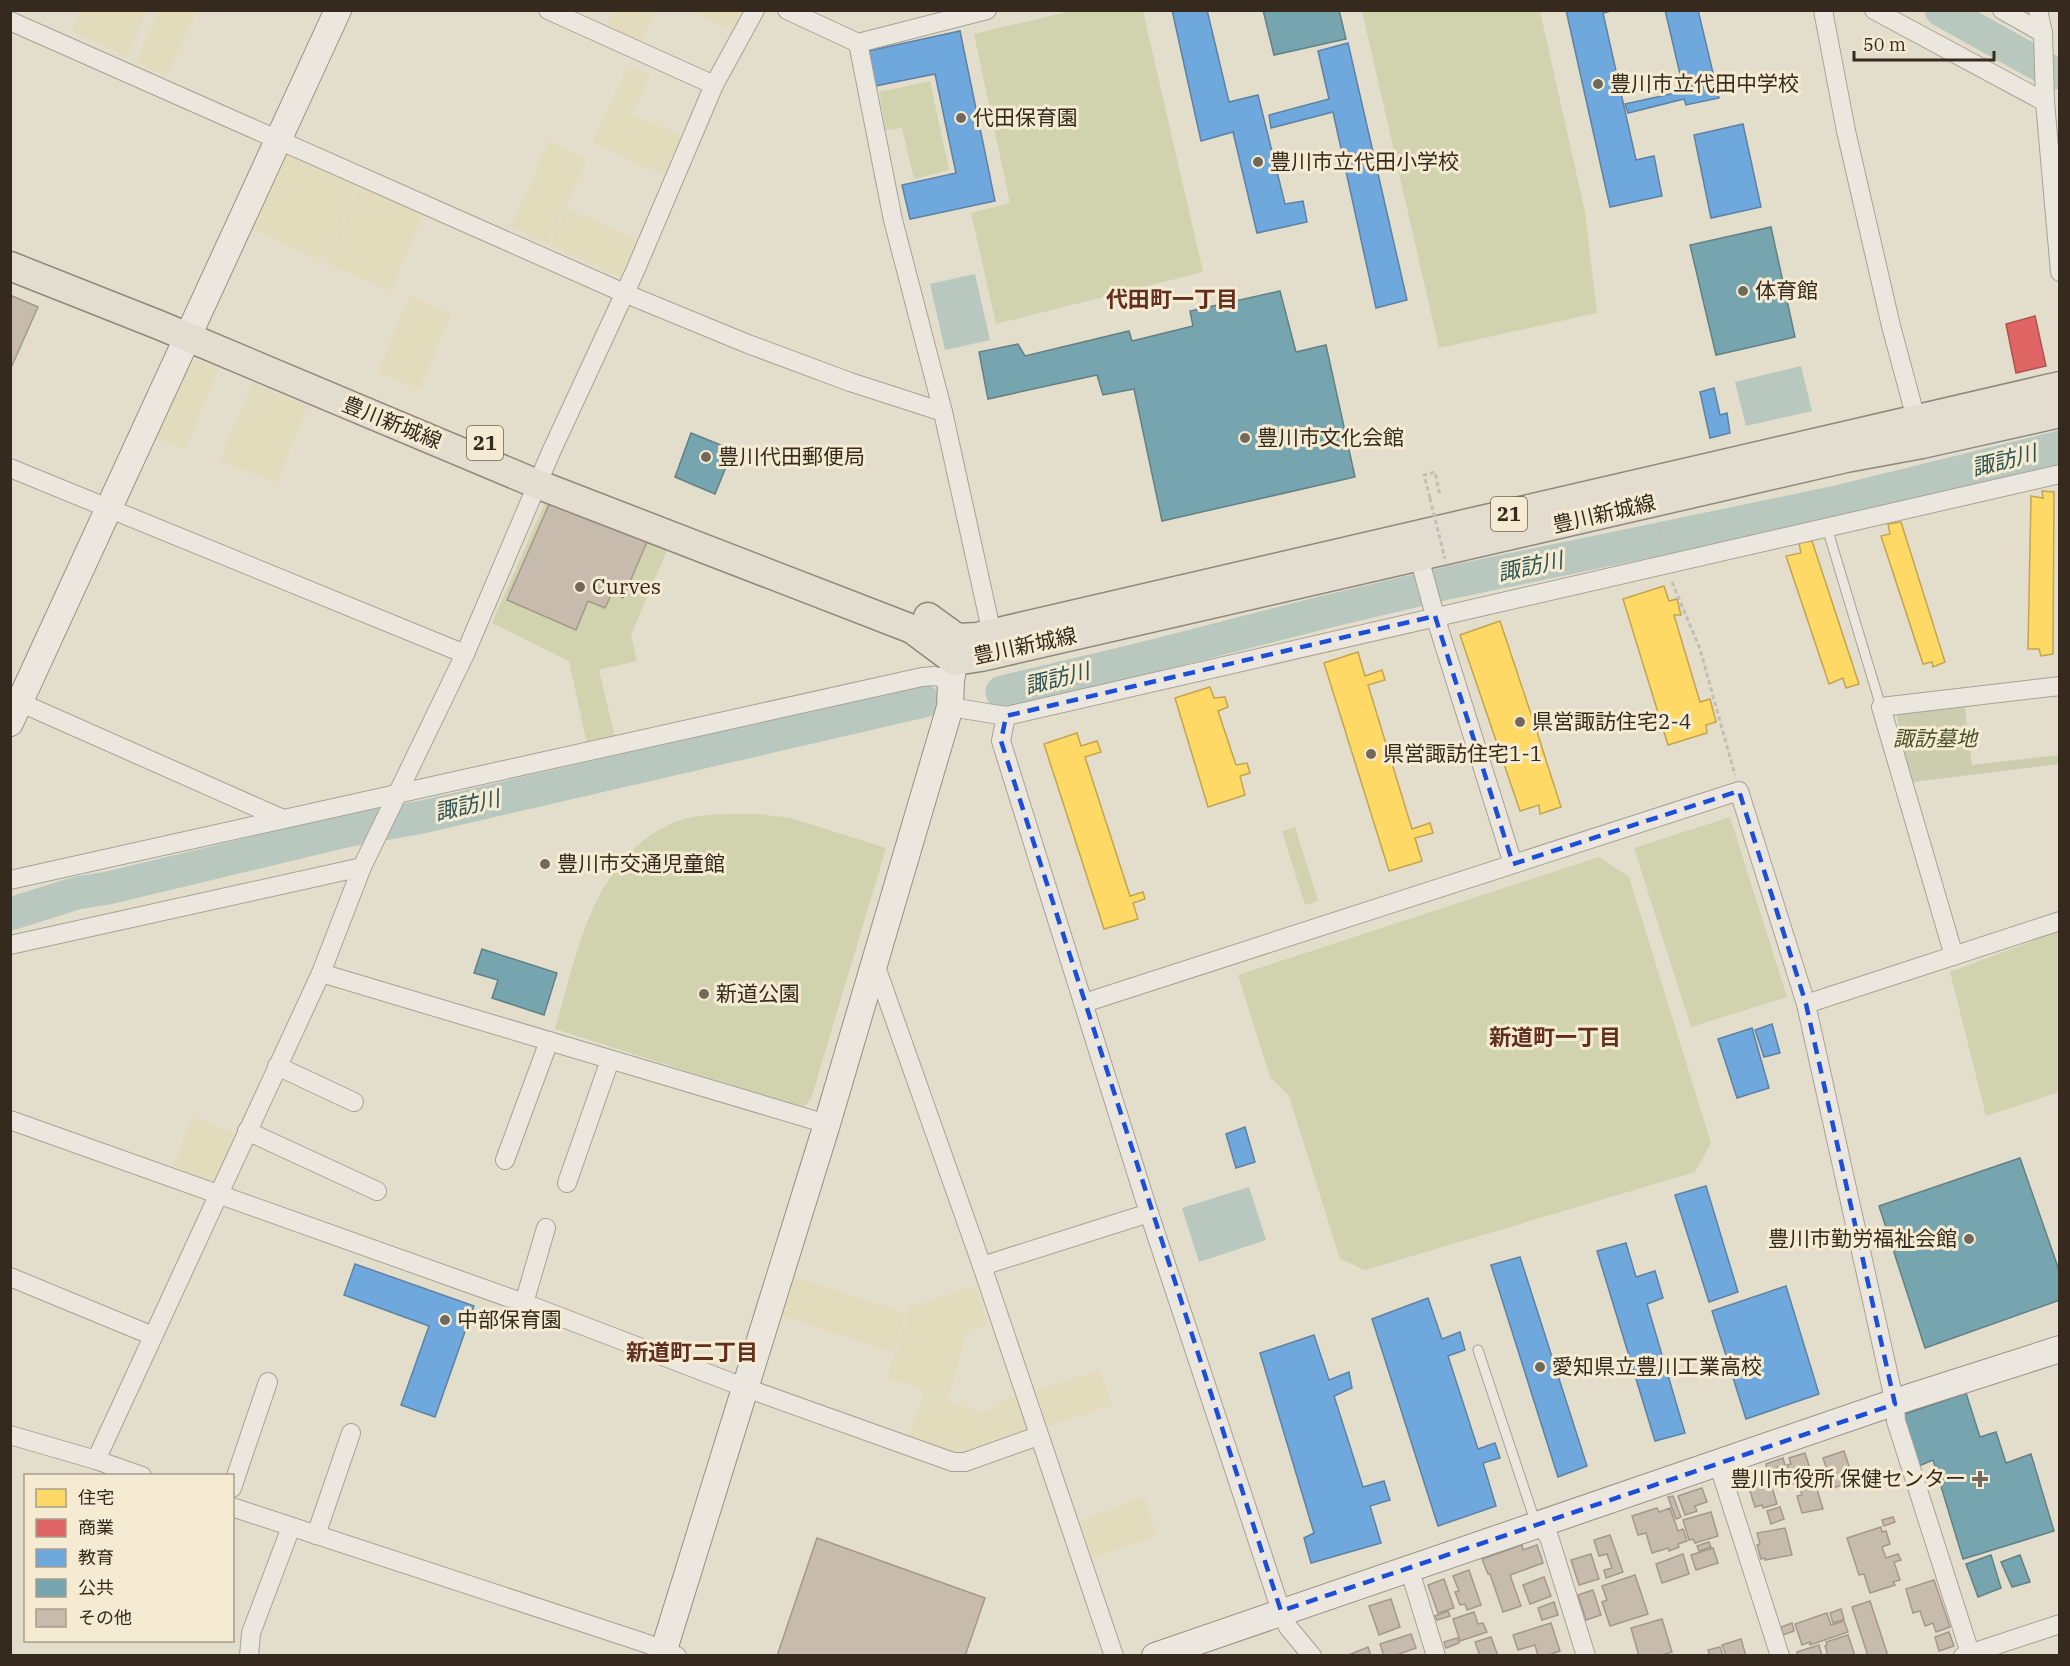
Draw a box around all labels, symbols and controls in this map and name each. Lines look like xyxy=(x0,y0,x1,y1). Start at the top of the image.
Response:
scale bar xyxy=(1854,24,1994,62)
text: 50 m xyxy=(1863,33,1906,56)
place label: 豊川市立代田中学校 xyxy=(1610,69,1799,97)
marker: 豊川市立代田中学校 xyxy=(1591,77,1605,91)
place label: 代田保育園 xyxy=(973,103,1078,131)
marker: 代田保育園 xyxy=(954,111,968,125)
place label: 豊川市立代田小学校 xyxy=(1270,147,1459,175)
marker: 豊川市立代田小学校 xyxy=(1251,155,1265,169)
place label: 体育館 xyxy=(1755,276,1818,304)
district label: 代田町一丁目 xyxy=(1106,284,1238,313)
marker: 体育館 xyxy=(1736,284,1750,298)
street label: 豊川新城線 xyxy=(338,389,446,455)
place label: 豊川市文化会館 xyxy=(1257,423,1404,451)
road number: 21 xyxy=(467,426,503,460)
marker: 豊川市文化会館 xyxy=(1238,431,1252,445)
water label: 諏訪川 xyxy=(1968,437,2041,482)
place label: 豊川代田郵便局 xyxy=(718,442,865,470)
marker: 豊川代田郵便局 xyxy=(699,450,713,464)
street label: 豊川新城線 xyxy=(1549,488,1658,538)
road number: 21 xyxy=(1491,497,1527,531)
water label: 諏訪川 xyxy=(1495,544,1567,587)
place label: Curves xyxy=(592,572,661,600)
marker: Curves xyxy=(573,580,587,594)
street label: 豊川新城線 xyxy=(971,620,1079,670)
water label: 諏訪川 xyxy=(1021,655,1094,700)
place label: 県営諏訪住宅2-4 xyxy=(1532,707,1691,735)
marker: 県営諏訪住宅2-4 xyxy=(1513,715,1527,729)
park label: 諏訪墓地 xyxy=(1893,724,1979,752)
place label: 県営諏訪住宅1-1 xyxy=(1383,739,1542,767)
marker: 県営諏訪住宅1-1 xyxy=(1364,747,1378,761)
water label: 諏訪川 xyxy=(431,783,504,826)
place label: 豊川市交通児童館 xyxy=(557,849,725,877)
marker: 豊川市交通児童館 xyxy=(538,857,552,871)
place label: 新道公園 xyxy=(716,979,800,1007)
marker: 新道公園 xyxy=(697,987,711,1001)
district label: 新道町一丁目 xyxy=(1489,1022,1621,1051)
place label: 豊川市勤労福祉会館 xyxy=(1768,1224,1957,1252)
marker: 豊川市勤労福祉会館 xyxy=(1962,1232,1976,1246)
place label: 中部保育園 xyxy=(457,1305,562,1333)
marker: 中部保育園 xyxy=(438,1313,452,1327)
district label: 新道町二丁目 xyxy=(626,1337,758,1366)
place label: 愛知県立豊川工業高校 xyxy=(1552,1352,1762,1380)
marker: 愛知県立豊川工業高校 xyxy=(1533,1360,1547,1374)
place label: 豊川市役所 保健センター xyxy=(1730,1464,1966,1492)
marker: 豊川市役所 保健センター xyxy=(1971,1470,1989,1488)
legend xyxy=(24,1474,234,1642)
text: 住宅 xyxy=(78,1486,114,1509)
text: 商業 xyxy=(78,1516,114,1539)
text: 教育 xyxy=(78,1546,114,1569)
text: 公共 xyxy=(78,1576,114,1599)
text: その他 xyxy=(78,1606,132,1629)

